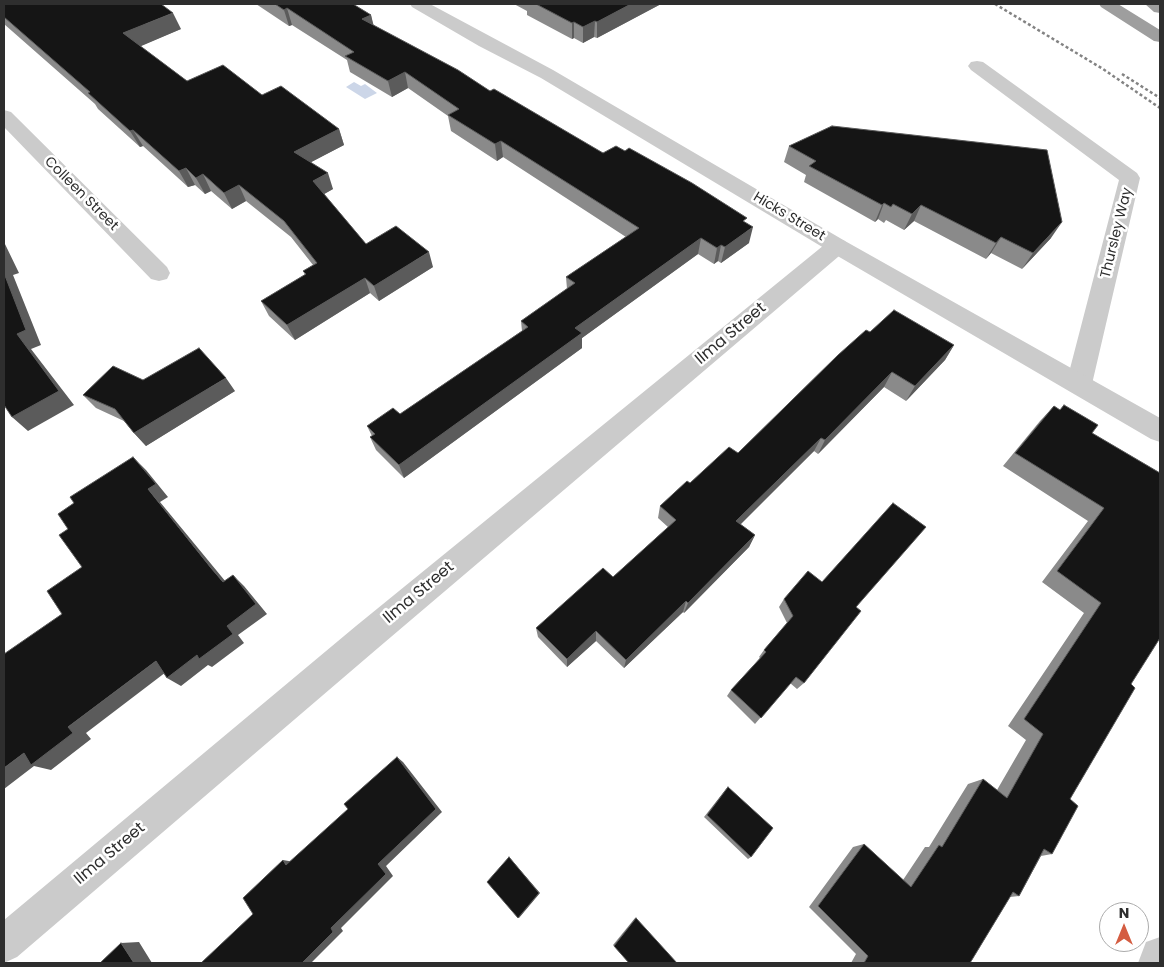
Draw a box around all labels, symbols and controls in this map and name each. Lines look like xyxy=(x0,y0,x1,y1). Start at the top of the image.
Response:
street label: Colleen Street xyxy=(41,154,121,234)
street label: Thursley Way xyxy=(1098,186,1136,280)
street label: Hicks Street xyxy=(750,189,828,245)
street label: Ilma Street xyxy=(692,299,770,369)
street label: Ilma Street xyxy=(380,558,458,628)
street label: Ilma Street xyxy=(71,819,149,889)
north arrow xyxy=(1099,902,1149,952)
text: N xyxy=(1119,903,1129,923)

